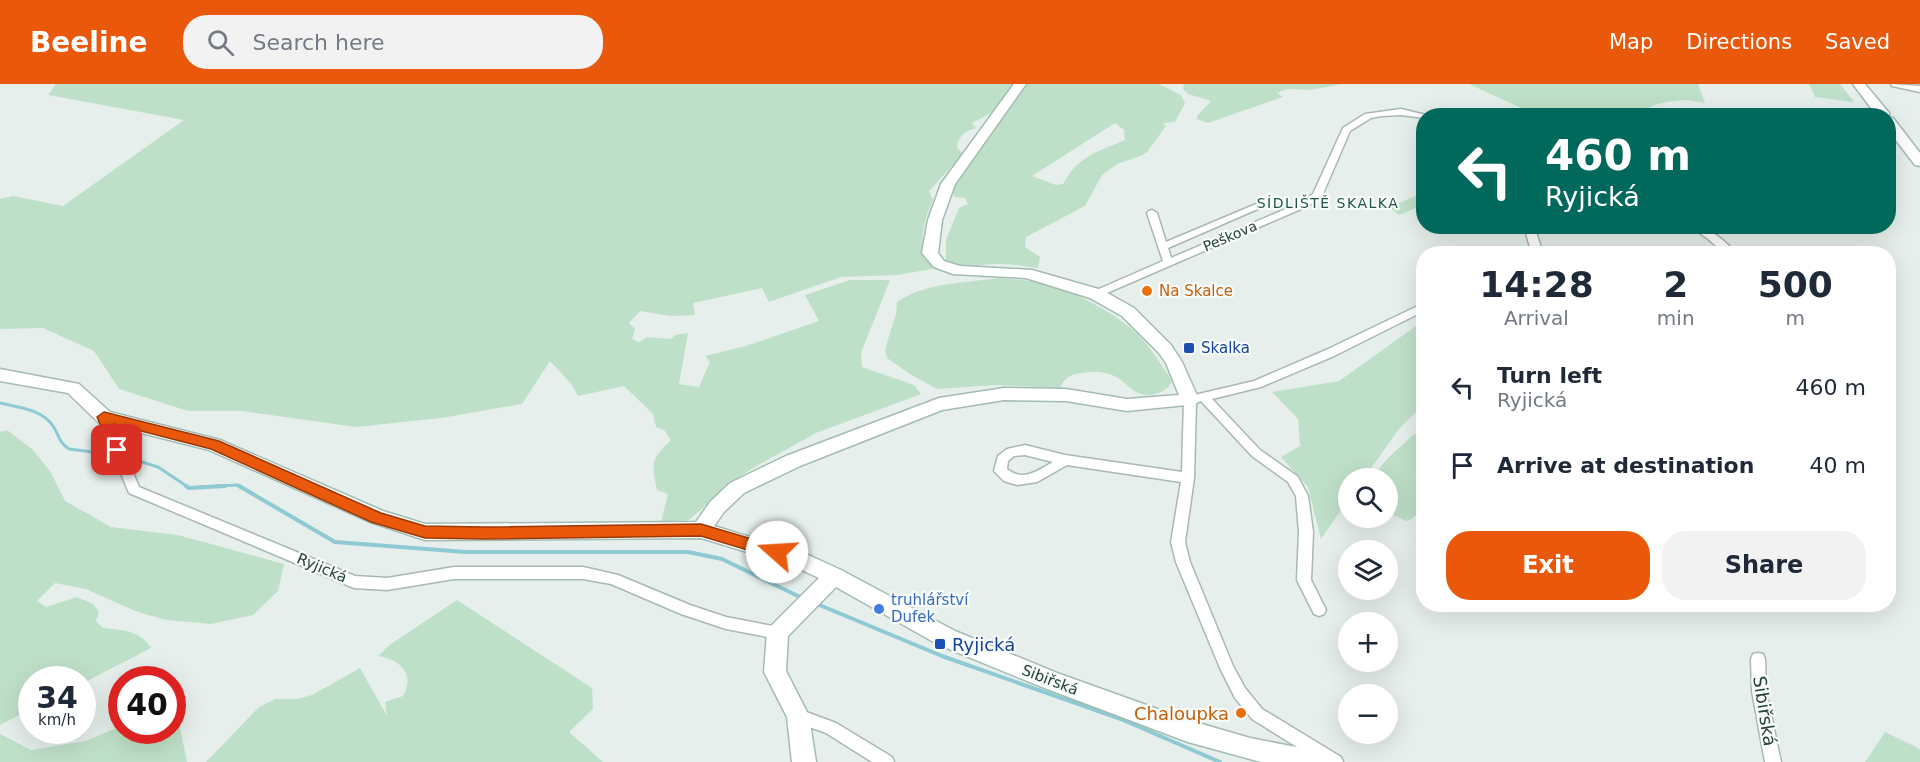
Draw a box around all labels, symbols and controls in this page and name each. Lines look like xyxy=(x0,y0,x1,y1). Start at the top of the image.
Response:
search box xyxy=(183,15,603,69)
text: Beeline xyxy=(30,26,147,59)
icon: search xyxy=(204,26,237,59)
text: Search here xyxy=(252,30,385,55)
text: Map xyxy=(1609,30,1653,54)
text: Directions xyxy=(1686,30,1792,54)
text: Saved xyxy=(1825,30,1890,54)
text: 460 m xyxy=(1545,131,1691,180)
icon: left xyxy=(1446,132,1524,210)
text: Ryjická xyxy=(1545,181,1640,212)
district label: SÍDLIŠTĚ SKALKA xyxy=(1257,194,1399,211)
street label: Peškova xyxy=(1201,218,1259,254)
text: 14:28 xyxy=(1479,264,1594,305)
text: 2 xyxy=(1663,264,1688,305)
text: 500 xyxy=(1758,264,1833,305)
place label: Na Skalce xyxy=(1159,282,1233,300)
marker: Na Skalce xyxy=(1140,284,1154,298)
text: Arrival xyxy=(1504,306,1569,330)
text: min xyxy=(1657,306,1695,330)
text: m xyxy=(1786,306,1805,330)
place label: Skalka xyxy=(1201,339,1250,357)
marker: Skalka xyxy=(1182,341,1196,355)
text: Turn left xyxy=(1497,363,1602,388)
icon: left xyxy=(1446,371,1479,404)
text: 460 m xyxy=(1796,375,1866,400)
text: Ryjická xyxy=(1497,388,1567,412)
pin xyxy=(91,424,142,475)
icon: arrive xyxy=(100,433,133,466)
icon: arrive xyxy=(1446,449,1479,482)
text: Arrive at destination xyxy=(1497,453,1754,478)
text: 40 m xyxy=(1810,453,1866,478)
map controls xyxy=(1338,468,1398,744)
button: search xyxy=(1338,468,1398,528)
position arrow xyxy=(745,520,809,584)
button: Exit xyxy=(1446,531,1650,600)
button: Share xyxy=(1662,531,1866,600)
button: layers xyxy=(1338,540,1398,600)
street label: Ryjická xyxy=(294,549,350,587)
place label: truhlářství Dufek xyxy=(891,591,969,626)
marker: truhlářství Dufek xyxy=(872,602,886,616)
button: + xyxy=(1338,612,1398,672)
place label: Ryjická xyxy=(952,634,1015,655)
marker: Ryjická xyxy=(933,637,947,651)
street label: Sibiřská xyxy=(1019,661,1081,699)
speed limit sign: 40 xyxy=(108,666,186,744)
street label: Sibiřská xyxy=(1749,674,1781,748)
text: 34 xyxy=(36,680,78,715)
button: − xyxy=(1338,684,1398,744)
place label: Chaloupka xyxy=(1134,703,1229,724)
marker: Chaloupka xyxy=(1234,706,1248,720)
text: km/h xyxy=(38,711,76,729)

